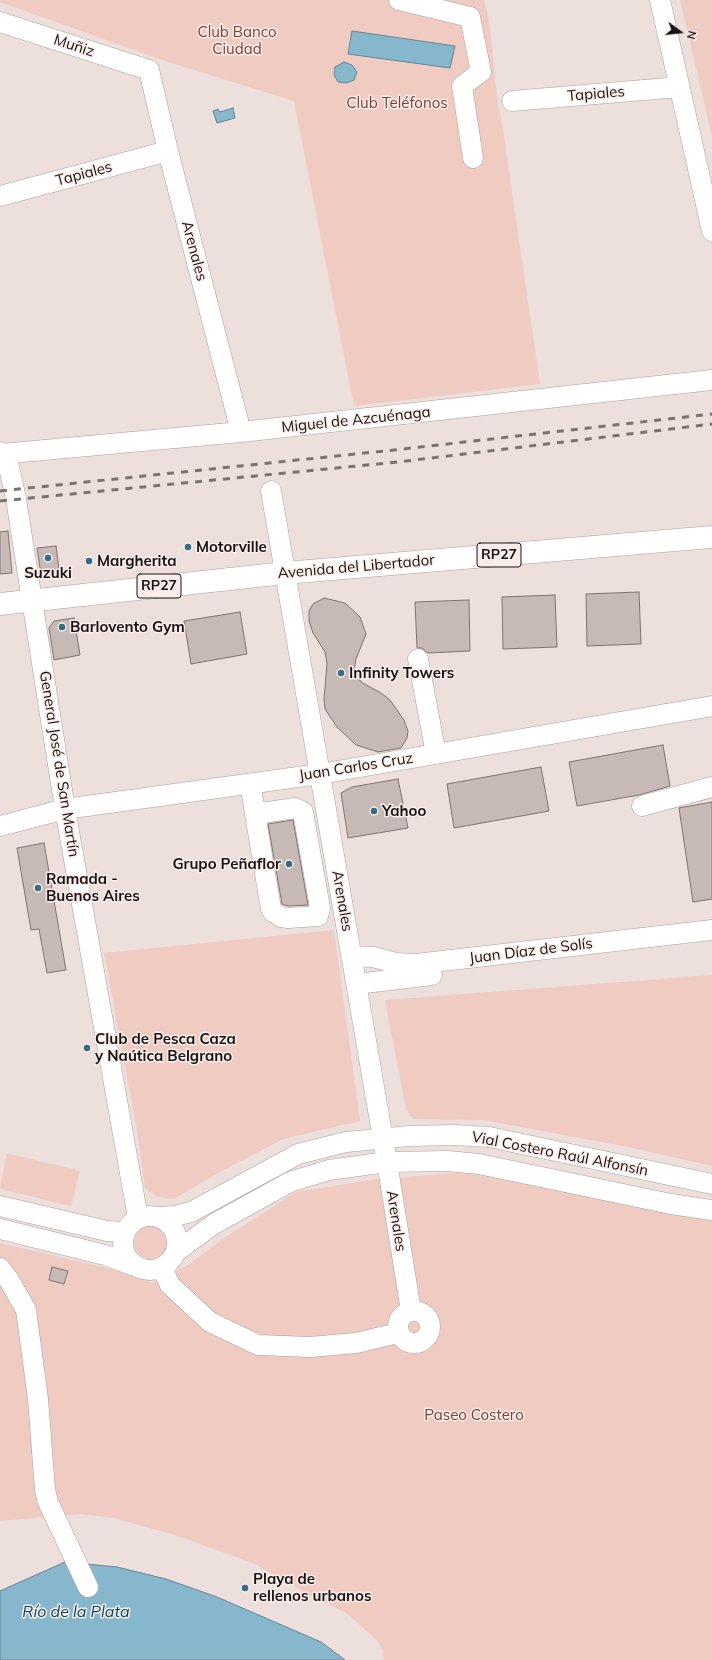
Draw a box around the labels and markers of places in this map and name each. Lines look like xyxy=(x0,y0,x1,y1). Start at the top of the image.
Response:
place label: Motorville xyxy=(196,538,267,556)
marker: Motorville xyxy=(183,542,193,552)
place label: Margherita xyxy=(97,552,177,570)
marker: Suzuki xyxy=(43,553,53,563)
marker: Margherita xyxy=(84,556,94,566)
place label: Suzuki xyxy=(24,564,72,582)
place label: Barlovento Gym xyxy=(70,618,185,636)
marker: Barlovento Gym xyxy=(57,622,67,632)
place label: Infinity Towers xyxy=(349,664,454,682)
marker: Infinity Towers xyxy=(336,668,346,678)
place label: Yahoo xyxy=(382,802,426,820)
marker: Yahoo xyxy=(369,806,379,816)
place label: Grupo Peñaflor xyxy=(172,855,281,873)
marker: Grupo Peñaflor xyxy=(284,859,294,869)
place label: Ramada - Buenos Aires xyxy=(46,870,140,905)
marker: Ramada - Buenos Aires xyxy=(33,883,43,893)
place label: Club de Pesca Caza y Naútica Belgrano xyxy=(95,1030,236,1065)
marker: Club de Pesca Caza y Naútica Belgrano xyxy=(82,1043,92,1053)
place label: Playa de rellenos urbanos xyxy=(253,1570,371,1605)
marker: Playa de rellenos urbanos xyxy=(240,1583,250,1593)

